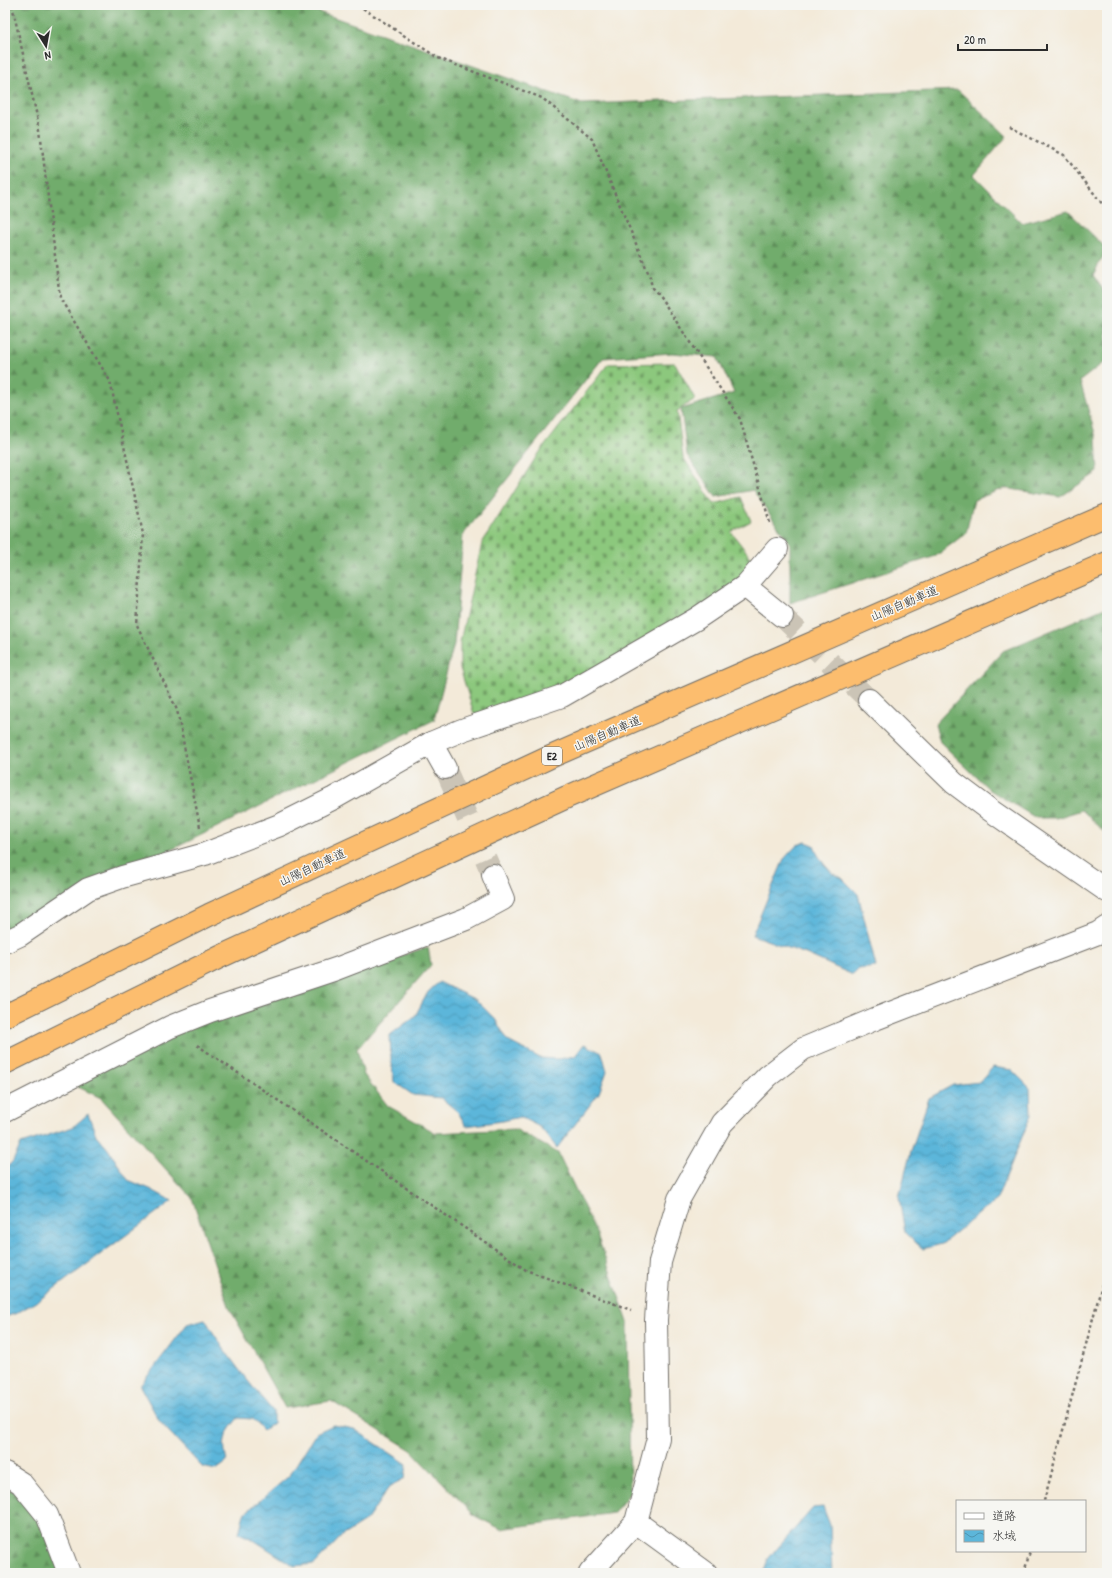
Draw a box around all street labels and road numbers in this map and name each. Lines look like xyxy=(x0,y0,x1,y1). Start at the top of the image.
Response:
street label: 山陽自動車道 xyxy=(868,581,940,625)
street label: 山陽自動車道 xyxy=(571,711,643,755)
road number: E2 xyxy=(542,747,562,765)
street label: 山陽自動車道 xyxy=(276,844,348,890)

